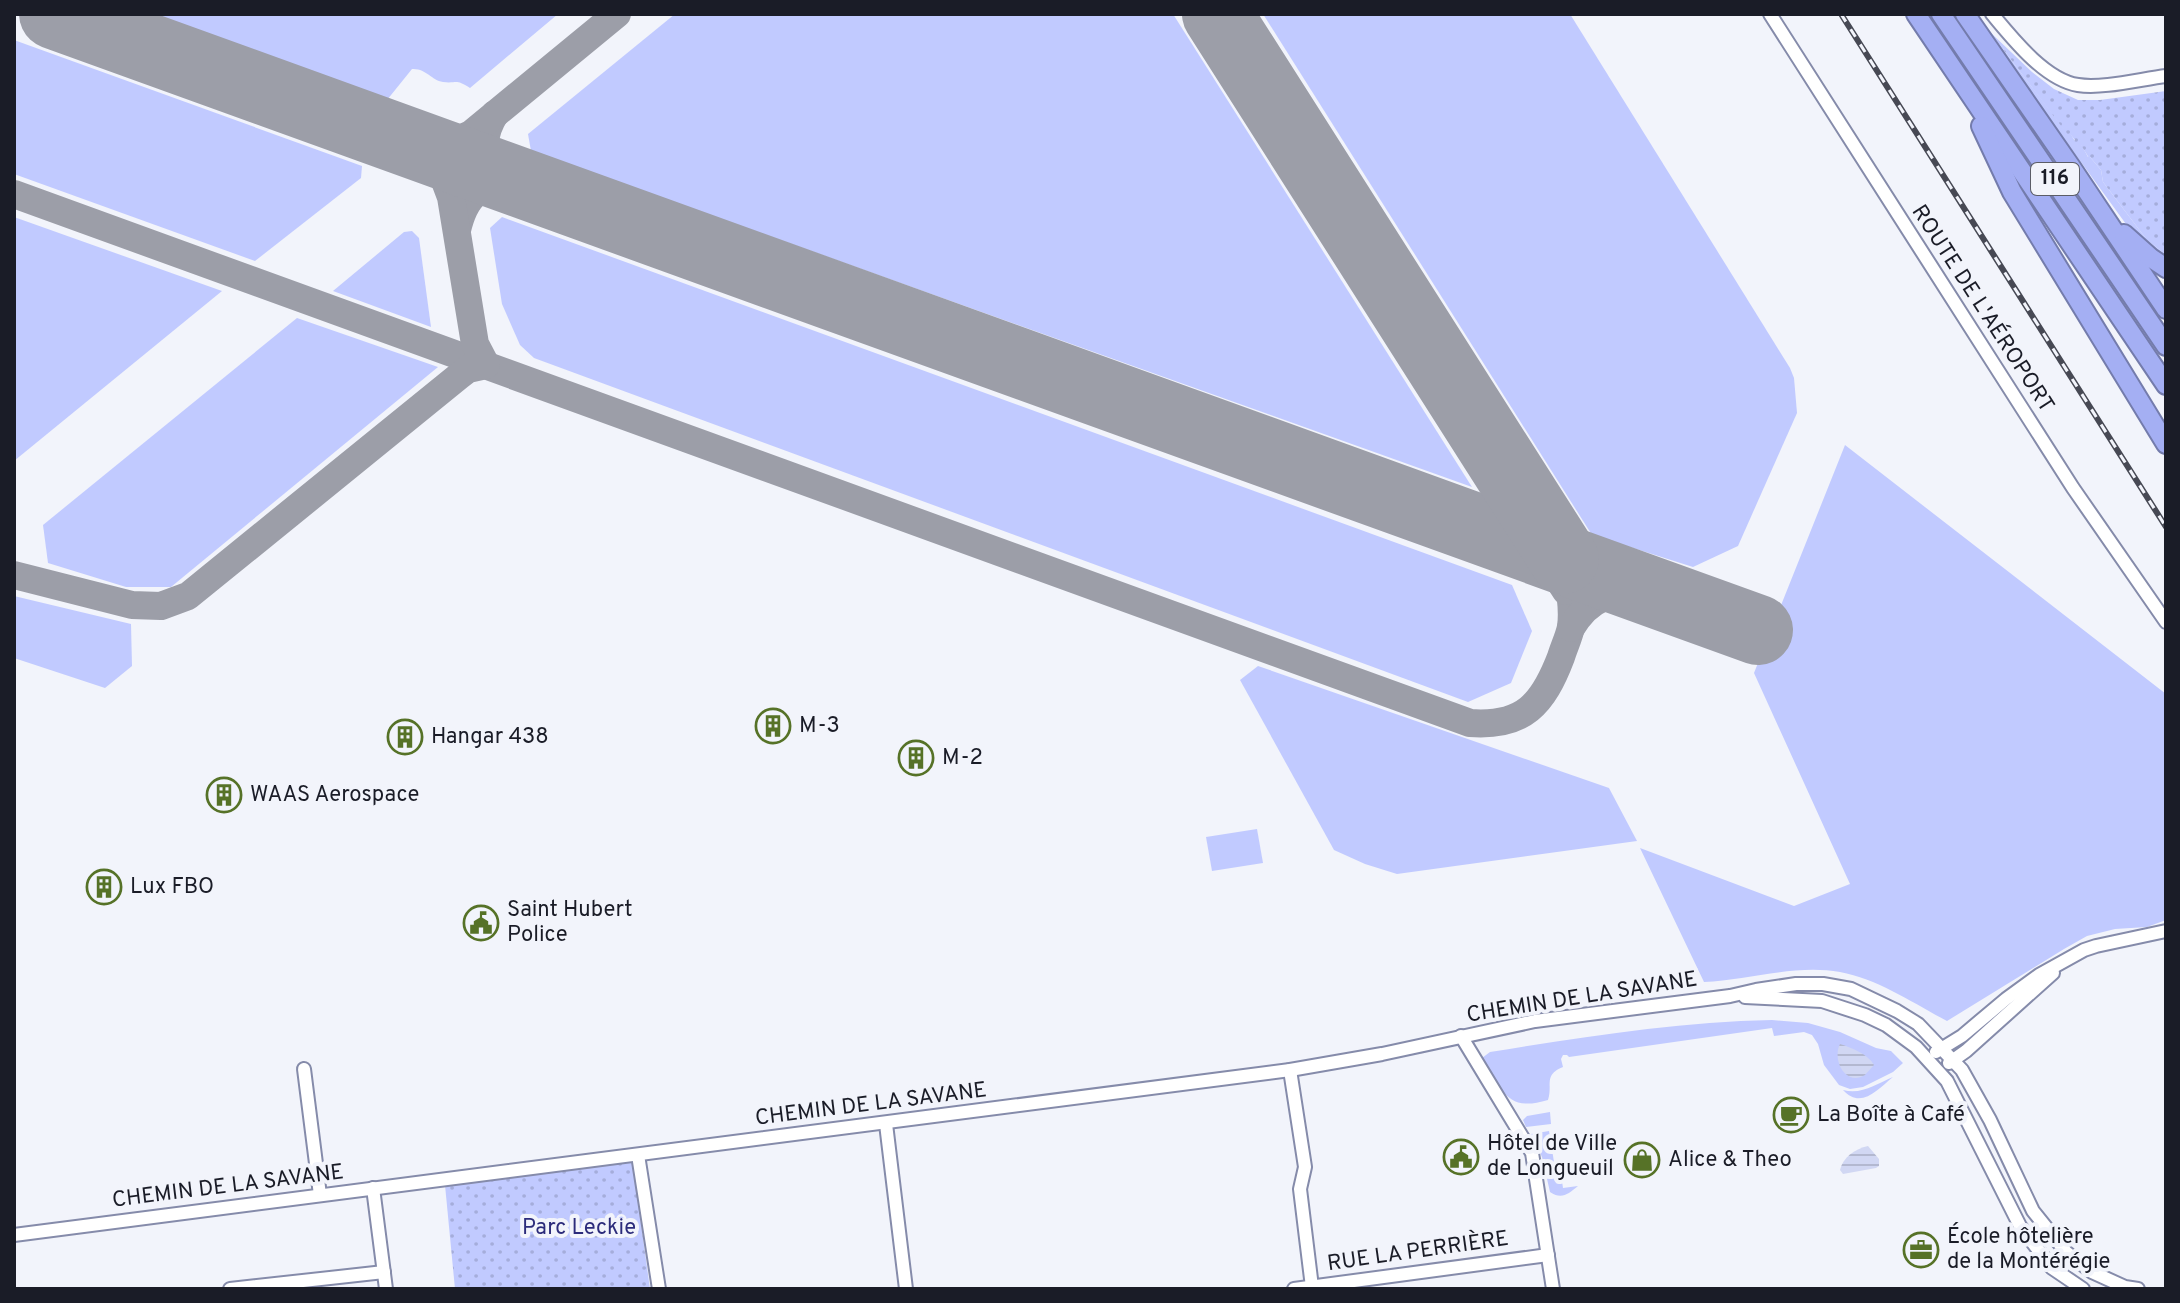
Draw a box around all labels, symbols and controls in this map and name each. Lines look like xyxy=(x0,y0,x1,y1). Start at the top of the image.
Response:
road number: 116 xyxy=(2031,163,2079,195)
street label: ROUTE DE L'AÉROPORT xyxy=(1905,199,2061,418)
building icon: M-3 xyxy=(754,707,792,745)
place label: M-3 xyxy=(799,713,840,740)
building icon: Hangar 438 xyxy=(386,718,424,756)
place label: Hangar 438 xyxy=(431,724,549,751)
building icon: M-2 xyxy=(897,739,935,777)
place label: M-2 xyxy=(942,745,983,772)
building icon: WAAS Aerospace xyxy=(205,776,243,814)
place label: WAAS Aerospace xyxy=(250,782,419,809)
building icon: Lux FBO xyxy=(85,868,123,906)
place label: Lux FBO xyxy=(130,874,214,901)
place label: Saint Hubert Police xyxy=(507,897,633,949)
public building icon: Saint Hubert Police xyxy=(462,904,500,942)
street label: CHEMIN DE LA SAVANE xyxy=(1465,966,1699,1030)
street label: CHEMIN DE LA SAVANE xyxy=(754,1077,988,1133)
cafe icon: La Boîte à Café xyxy=(1772,1096,1810,1134)
place label: La Boîte à Café xyxy=(1817,1102,1965,1129)
place label: Hôtel de Ville de Longueuil xyxy=(1487,1131,1617,1183)
public building icon: Hôtel de Ville de Longueuil xyxy=(1442,1138,1480,1176)
shop icon: Alice & Theo xyxy=(1623,1141,1661,1179)
place label: Alice & Theo xyxy=(1668,1147,1792,1174)
street label: CHEMIN DE LA SAVANE xyxy=(111,1159,345,1215)
park label: Parc Leckie xyxy=(522,1215,636,1242)
place label: École hôtelière de la Montérégie xyxy=(1947,1222,2110,1276)
street label: RUE LA PERRIÈRE xyxy=(1325,1224,1510,1278)
office icon: École hôtelière de la Montérégie xyxy=(1902,1231,1940,1269)

